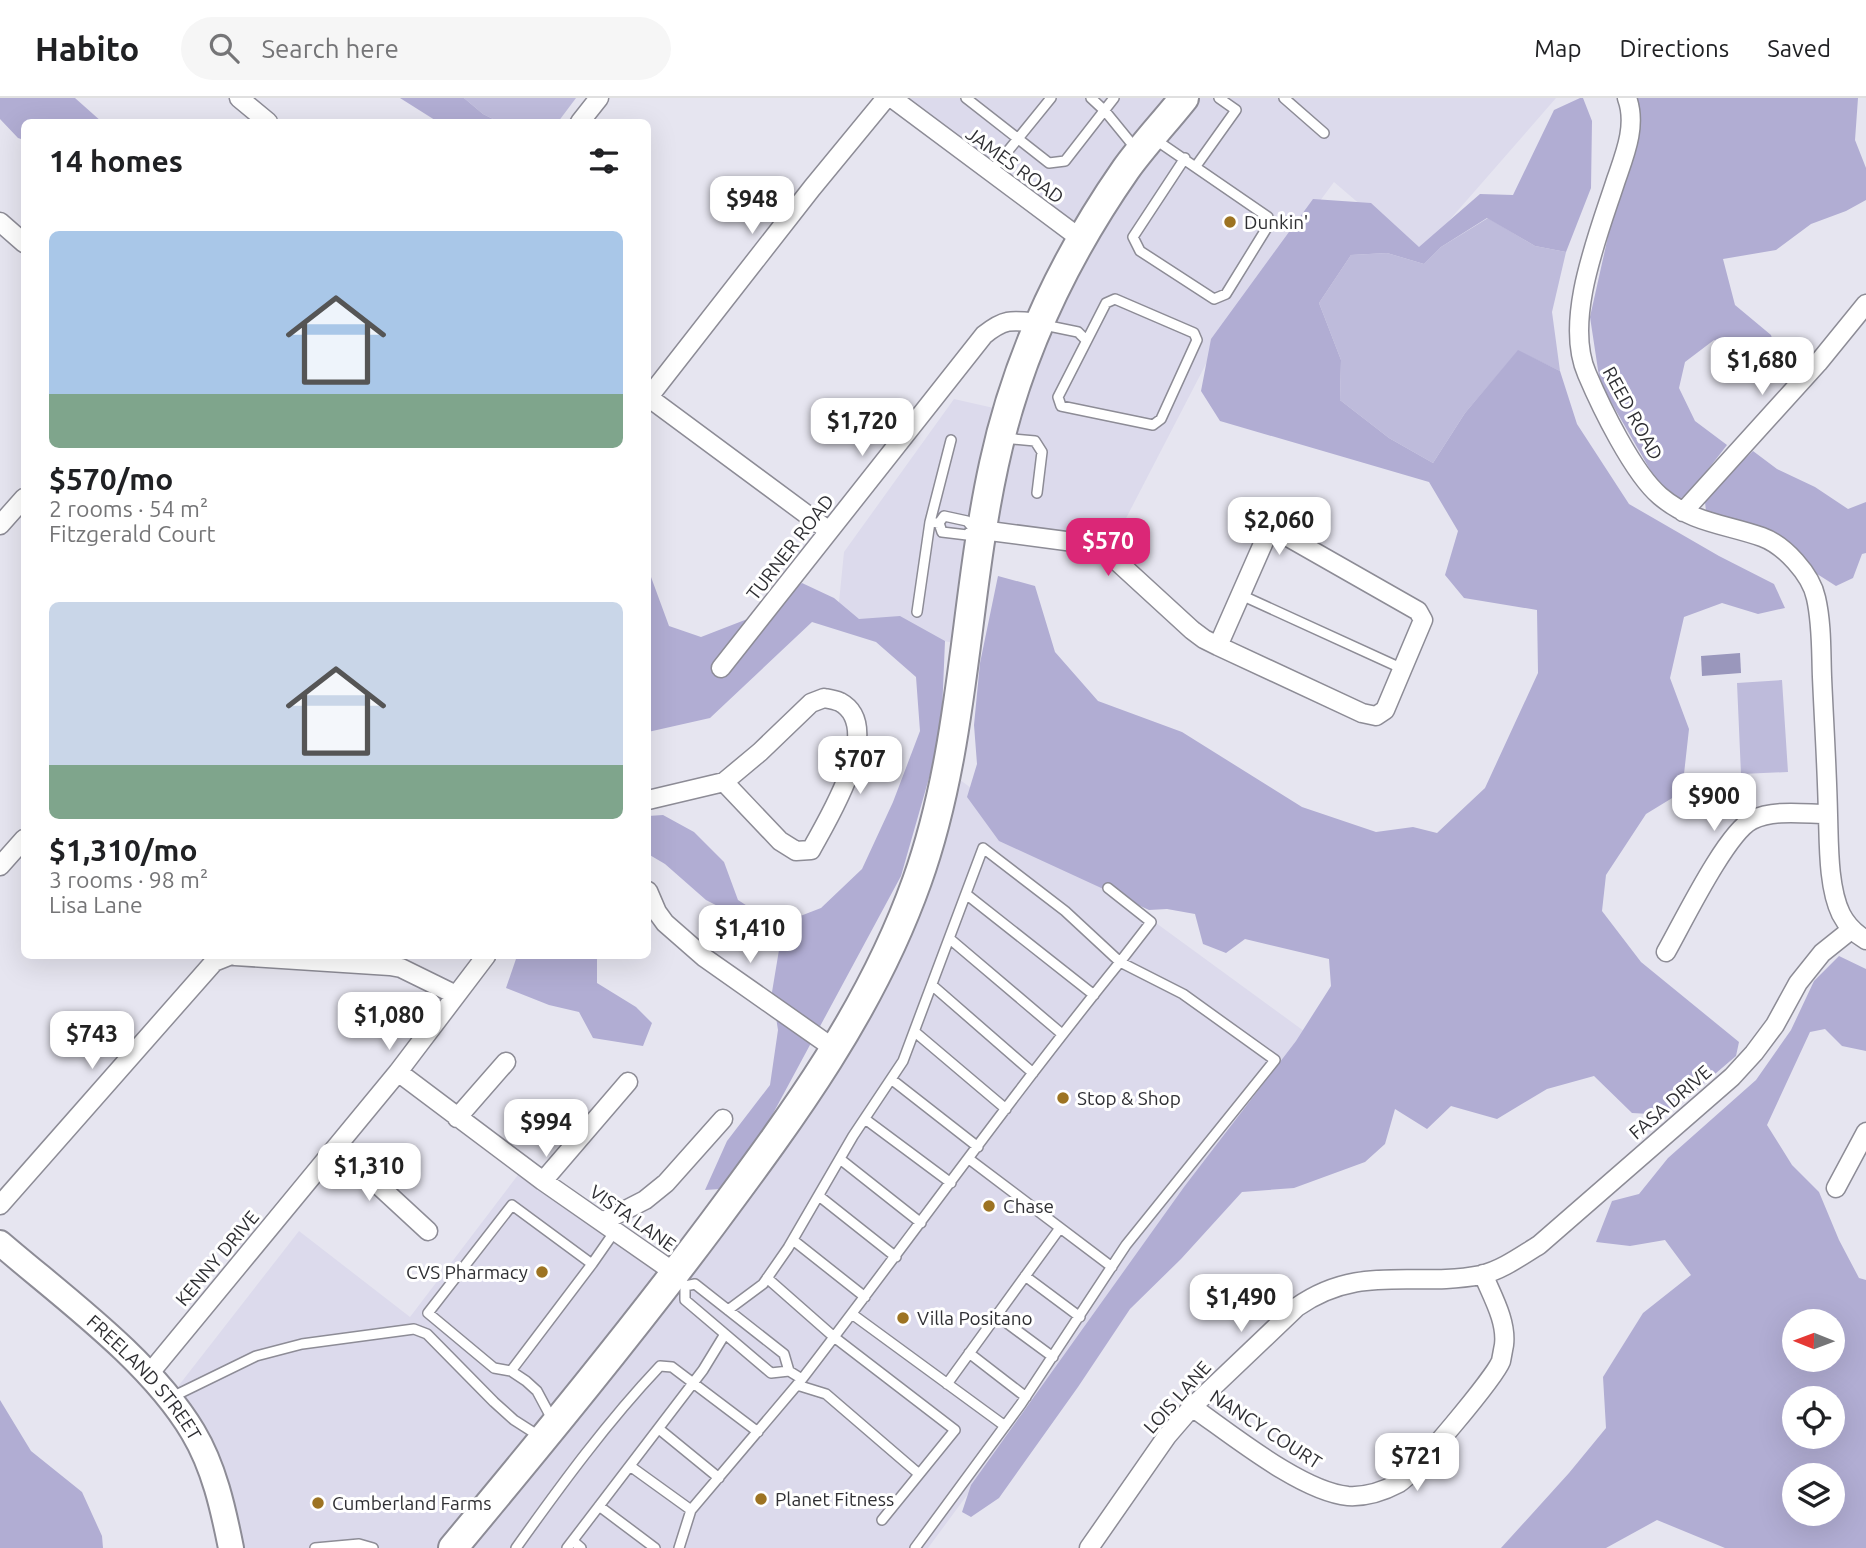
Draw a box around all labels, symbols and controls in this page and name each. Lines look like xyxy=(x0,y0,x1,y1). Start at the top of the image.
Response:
search box xyxy=(181,17,671,80)
icon: search xyxy=(205,29,243,67)
text: Habito xyxy=(35,30,139,67)
text: Search here xyxy=(261,34,399,63)
text: Map xyxy=(1534,35,1581,62)
text: Directions xyxy=(1619,35,1729,62)
text: Saved xyxy=(1767,35,1831,62)
street label: JAMES ROAD xyxy=(962,122,1068,208)
icon: filters xyxy=(585,142,623,180)
text: 14 homes xyxy=(49,144,183,178)
pin: $948 xyxy=(711,176,793,236)
text: $948 xyxy=(726,186,778,211)
place label: Dunkin' xyxy=(1244,211,1308,233)
marker: Dunkin' xyxy=(1222,214,1238,230)
icon: home xyxy=(273,277,399,403)
pin: $1,680 xyxy=(1705,338,1819,397)
text: $1,680 xyxy=(1727,347,1797,372)
street label: REED ROAD xyxy=(1598,363,1668,463)
pin: $1,720 xyxy=(805,398,919,458)
text: $1,720 xyxy=(827,408,897,433)
text: $570/mo xyxy=(49,462,173,496)
street label: TURNER ROAD xyxy=(742,490,838,604)
text: 2 rooms · 54 m² xyxy=(49,496,208,521)
pin: $2,060 xyxy=(1222,498,1336,557)
text: $2,060 xyxy=(1244,507,1314,532)
pin: $570 xyxy=(1067,518,1149,578)
text: Fitzgerald Court xyxy=(49,521,216,546)
text: $570 xyxy=(1082,528,1134,553)
icon: home xyxy=(273,648,399,774)
pin: $707 xyxy=(819,736,901,796)
text: $707 xyxy=(834,746,886,771)
pin: $900 xyxy=(1673,774,1755,833)
text: $900 xyxy=(1688,783,1740,808)
text: $1,310/mo xyxy=(49,833,198,867)
text: 3 rooms · 98 m² xyxy=(49,867,208,892)
text: Lisa Lane xyxy=(49,892,143,917)
pin: $1,410 xyxy=(693,906,807,965)
text: $1,410 xyxy=(715,915,785,940)
pin: $1,080 xyxy=(332,992,446,1052)
text: $1,080 xyxy=(354,1002,424,1027)
pin: $743 xyxy=(51,1012,133,1071)
text: $743 xyxy=(66,1021,118,1046)
street label: FASA DRIVE xyxy=(1624,1060,1716,1144)
place label: Stop & Shop xyxy=(1077,1087,1181,1109)
marker: Stop & Shop xyxy=(1055,1090,1071,1106)
pin: $994 xyxy=(505,1100,587,1159)
text: $994 xyxy=(520,1109,572,1134)
pin: $1,310 xyxy=(312,1144,426,1203)
text: $1,310 xyxy=(334,1153,404,1178)
street label: VISTA LANE xyxy=(586,1180,680,1256)
place label: Chase xyxy=(1003,1195,1054,1217)
marker: Chase xyxy=(981,1198,997,1214)
street label: KENNY DRIVE xyxy=(171,1206,263,1310)
place label: CVS Pharmacy xyxy=(406,1261,528,1283)
marker: CVS Pharmacy xyxy=(534,1264,550,1280)
pin: $1,490 xyxy=(1184,1274,1298,1334)
text: $1,490 xyxy=(1206,1284,1276,1309)
place label: Villa Positano xyxy=(917,1307,1033,1329)
north arrow xyxy=(1782,1309,1844,1372)
map controls xyxy=(1782,1309,1845,1526)
street label: FREELAND STREET xyxy=(83,1310,206,1444)
marker: Villa Positano xyxy=(895,1310,911,1326)
street label: LOIS LANE xyxy=(1139,1356,1215,1438)
street label: NANCY COURT xyxy=(1206,1385,1326,1473)
button: locate xyxy=(1782,1386,1845,1449)
pin: $721 xyxy=(1376,1434,1458,1493)
text: $721 xyxy=(1391,1443,1443,1468)
button: layers xyxy=(1782,1463,1845,1526)
place label: Planet Fitness xyxy=(775,1488,894,1510)
marker: Planet Fitness xyxy=(753,1491,769,1507)
place label: Cumberland Farms xyxy=(332,1492,492,1514)
marker: Cumberland Farms xyxy=(310,1495,326,1511)

